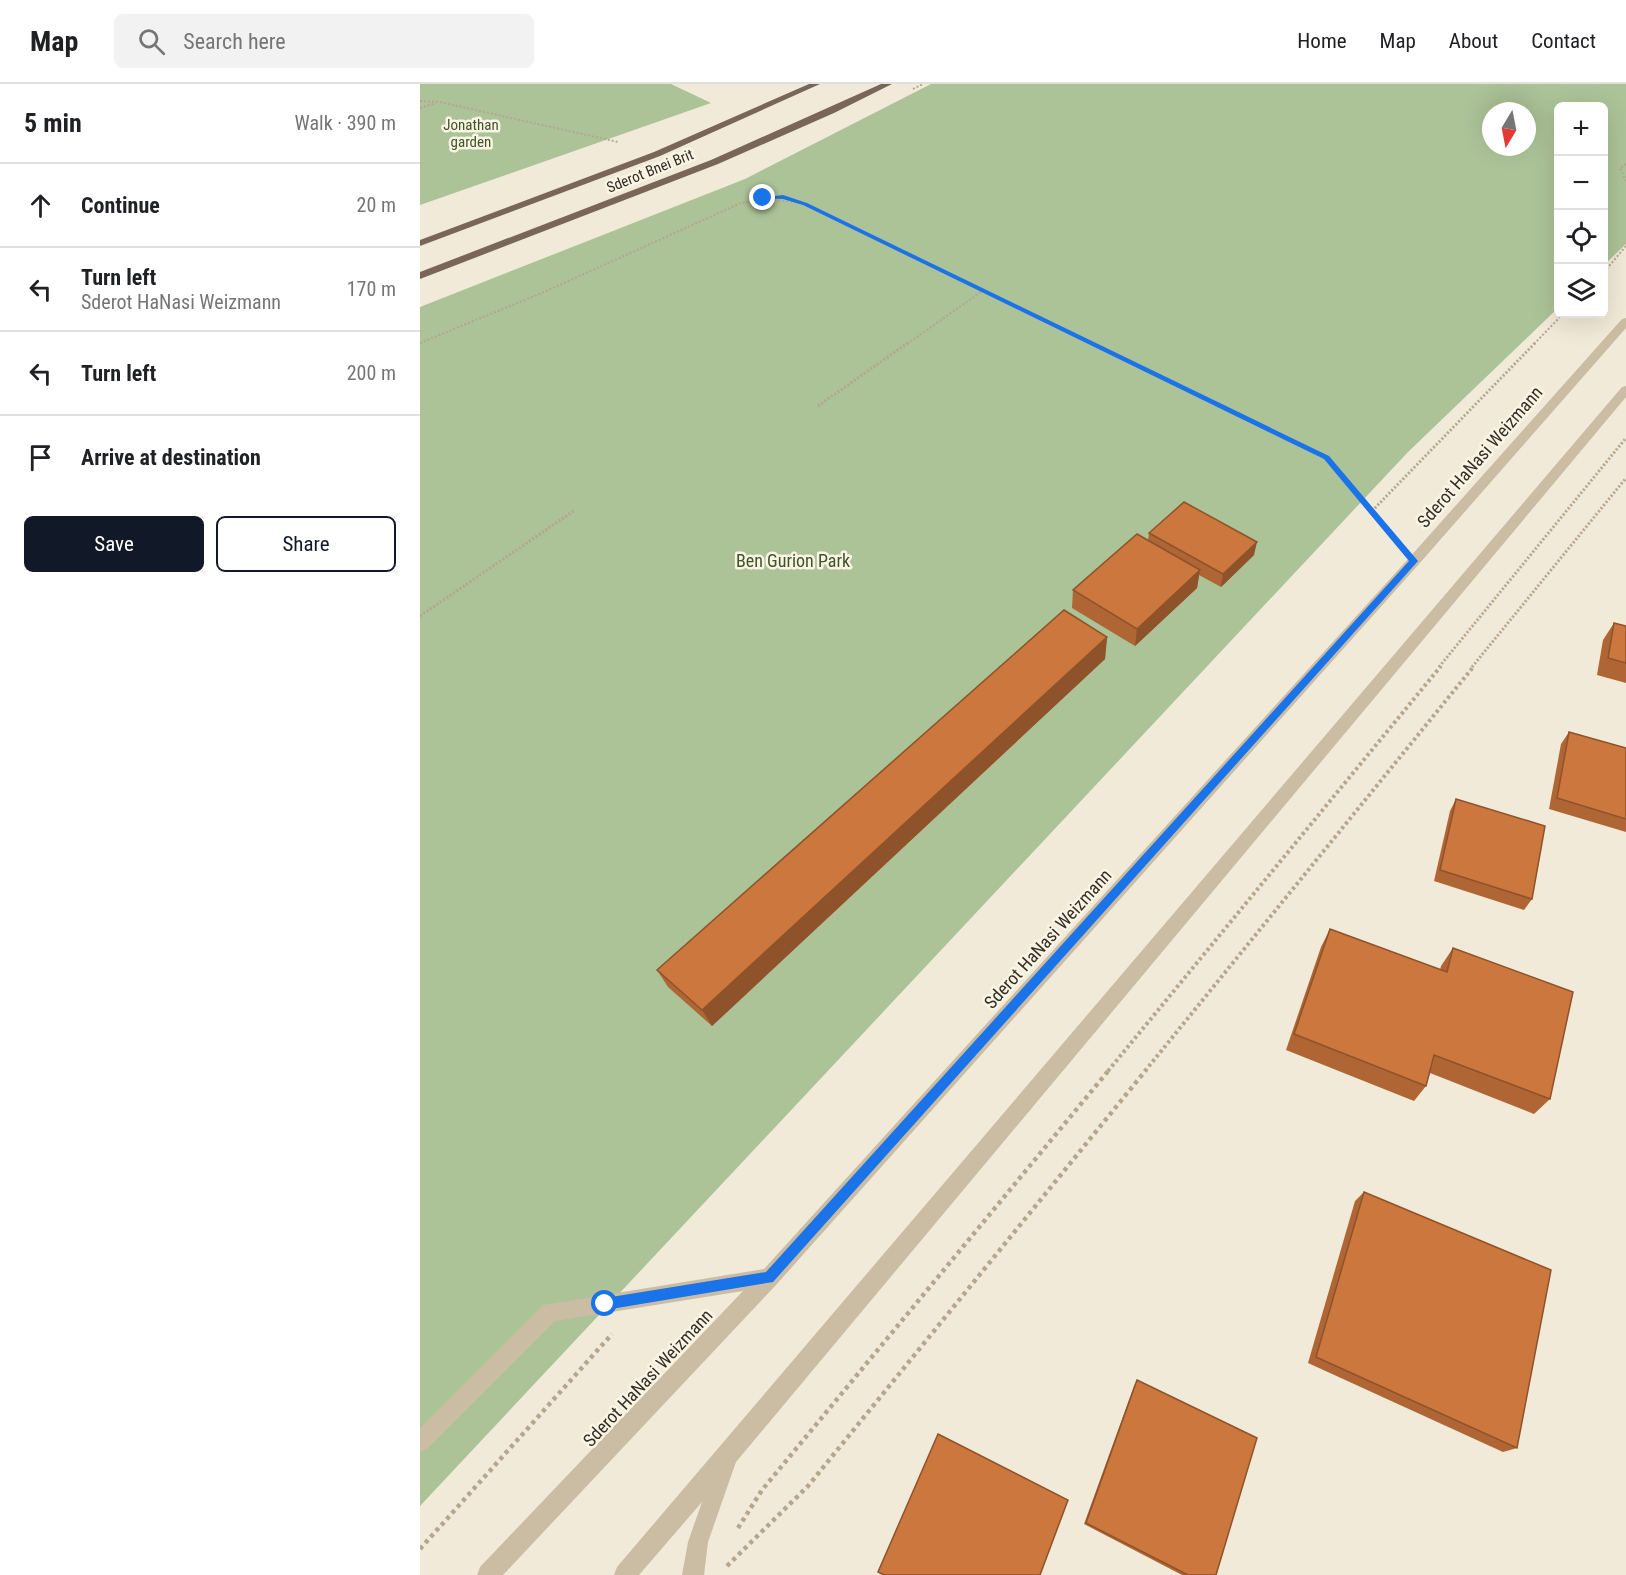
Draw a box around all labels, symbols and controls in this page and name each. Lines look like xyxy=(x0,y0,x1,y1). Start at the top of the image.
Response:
search box xyxy=(114,14,534,68)
text: Map xyxy=(30,25,78,58)
icon: search xyxy=(135,25,168,58)
text: Search here xyxy=(183,29,286,54)
text: Home xyxy=(1297,29,1347,53)
text: Map xyxy=(1380,29,1416,53)
text: About xyxy=(1449,29,1498,53)
text: Contact xyxy=(1531,29,1596,53)
north arrow xyxy=(1482,102,1536,156)
map controls xyxy=(1554,102,1608,318)
button: + xyxy=(1554,102,1608,156)
text: 5 min xyxy=(24,108,82,138)
text: Walk · 390 m xyxy=(295,111,396,135)
park label: Jonathan garden xyxy=(443,116,499,151)
street label: Sderot Bnei Brit xyxy=(604,145,696,197)
button: − xyxy=(1554,156,1608,210)
route end xyxy=(749,184,775,210)
icon: ahead xyxy=(24,189,57,222)
text: Continue xyxy=(81,193,160,218)
text: 20 m xyxy=(357,193,396,217)
button: locate xyxy=(1554,210,1608,264)
button: layers xyxy=(1554,264,1608,318)
text: Turn left xyxy=(81,265,156,290)
icon: left xyxy=(24,273,57,306)
text: 170 m xyxy=(347,277,396,301)
text: Sderot HaNasi Weizmann xyxy=(81,290,281,314)
icon: left xyxy=(24,357,57,390)
text: Turn left xyxy=(81,361,156,386)
text: 200 m xyxy=(347,361,396,385)
street label: Sderot HaNasi Weizmann xyxy=(1413,382,1547,532)
icon: arrive xyxy=(24,441,57,474)
text: Arrive at destination xyxy=(81,445,261,470)
button: Save xyxy=(24,516,204,572)
button: Share xyxy=(216,516,396,572)
park label: Ben Gurion Park xyxy=(736,550,850,571)
street label: Sderot HaNasi Weizmann xyxy=(980,865,1116,1013)
route start xyxy=(591,1290,617,1316)
street label: Sderot HaNasi Weizmann xyxy=(579,1305,717,1451)

